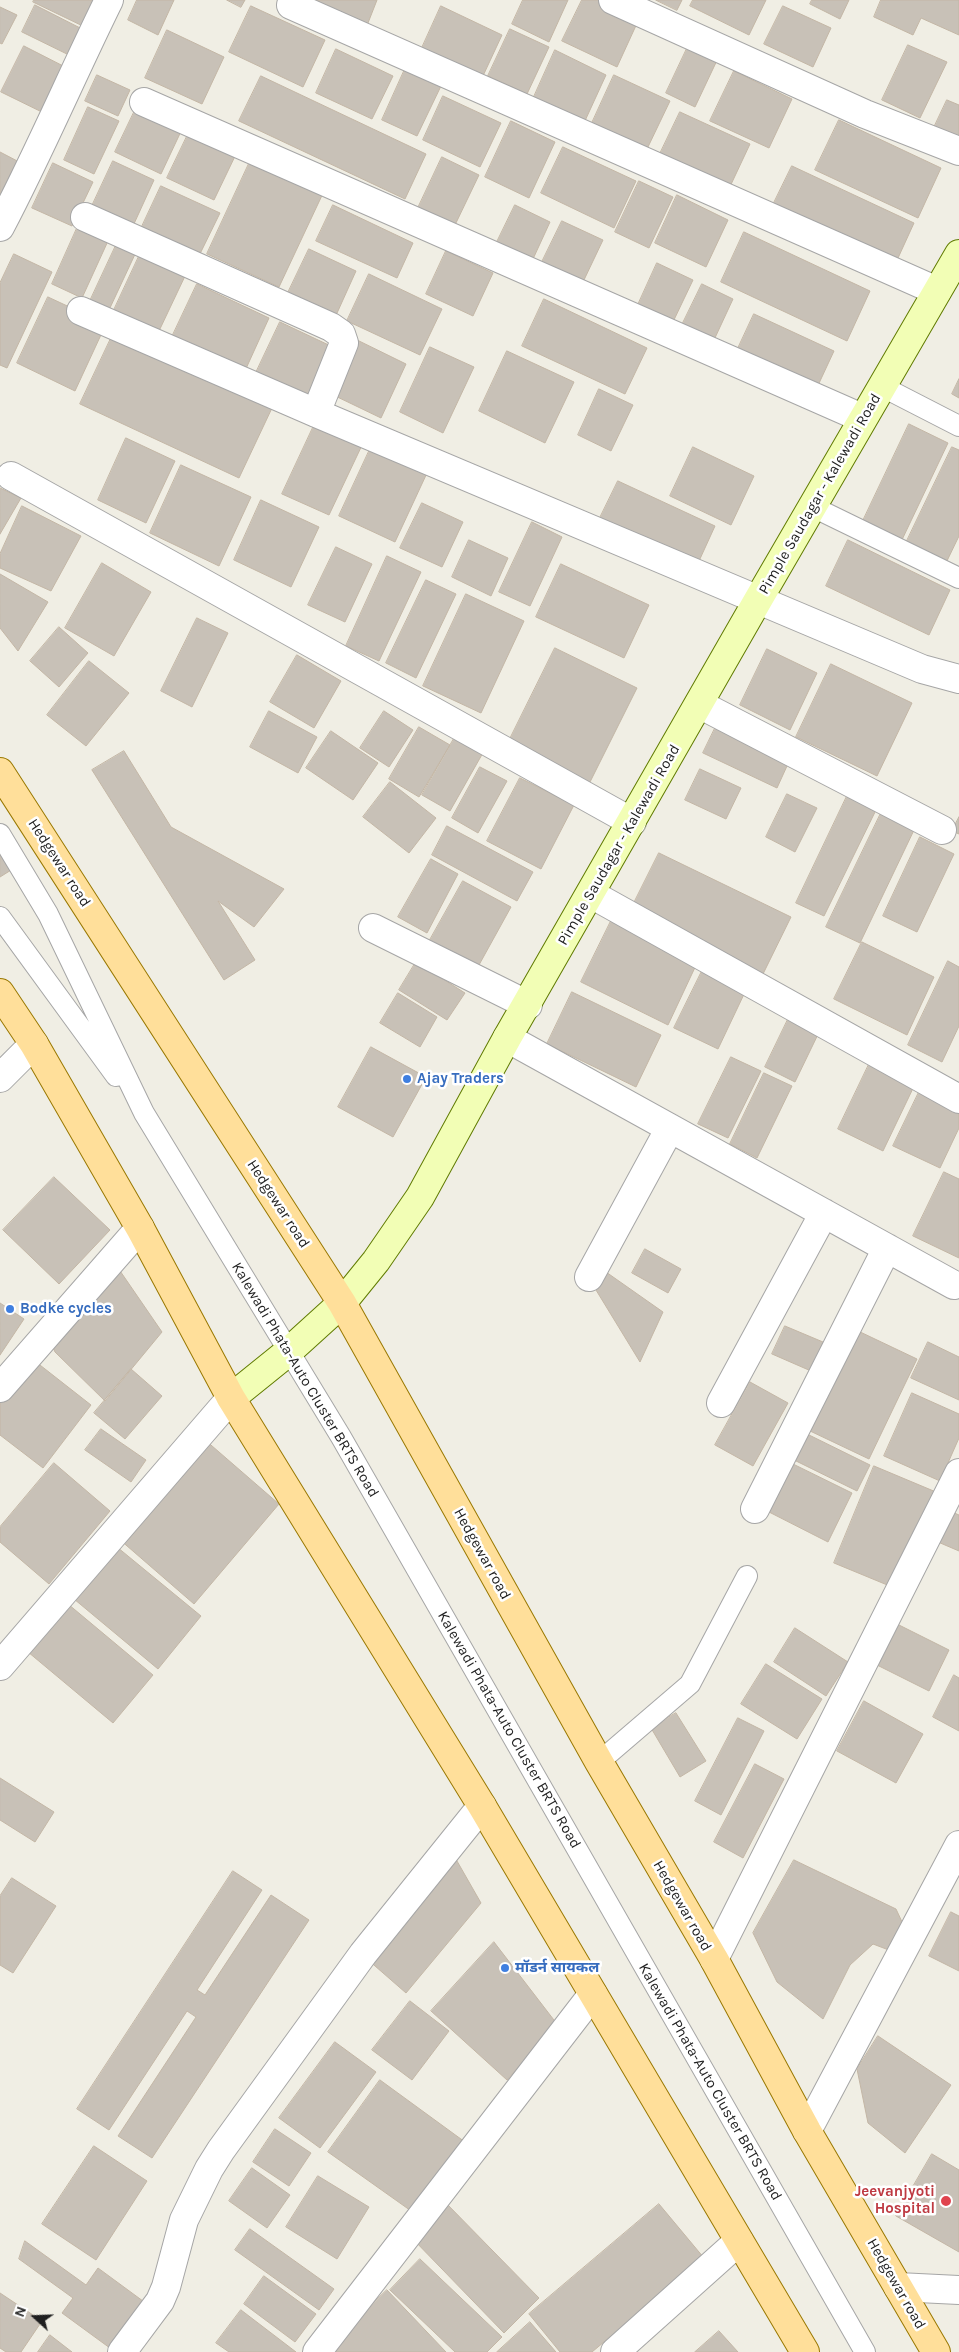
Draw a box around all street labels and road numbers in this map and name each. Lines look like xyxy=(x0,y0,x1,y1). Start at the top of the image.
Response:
street label: Pimple Saudagar - Kalewadi Road xyxy=(755,390,885,598)
street label: Pimple Saudagar - Kalewadi Road xyxy=(554,741,684,949)
street label: Hedgewar road xyxy=(24,815,94,911)
street label: Hedgewar road xyxy=(243,1156,313,1252)
street label: Kalewadi Phata-Auto Cluster BRTS Road xyxy=(227,1259,383,1501)
street label: Hedgewar road xyxy=(449,1505,515,1603)
street label: Kalewadi Phata-Auto Cluster BRTS Road xyxy=(433,1608,585,1852)
street label: Hedgewar road xyxy=(649,1857,715,1955)
street label: Kalewadi Phata-Auto Cluster BRTS Road xyxy=(634,1960,786,2204)
street label: Hedgewar road xyxy=(863,2235,929,2333)

